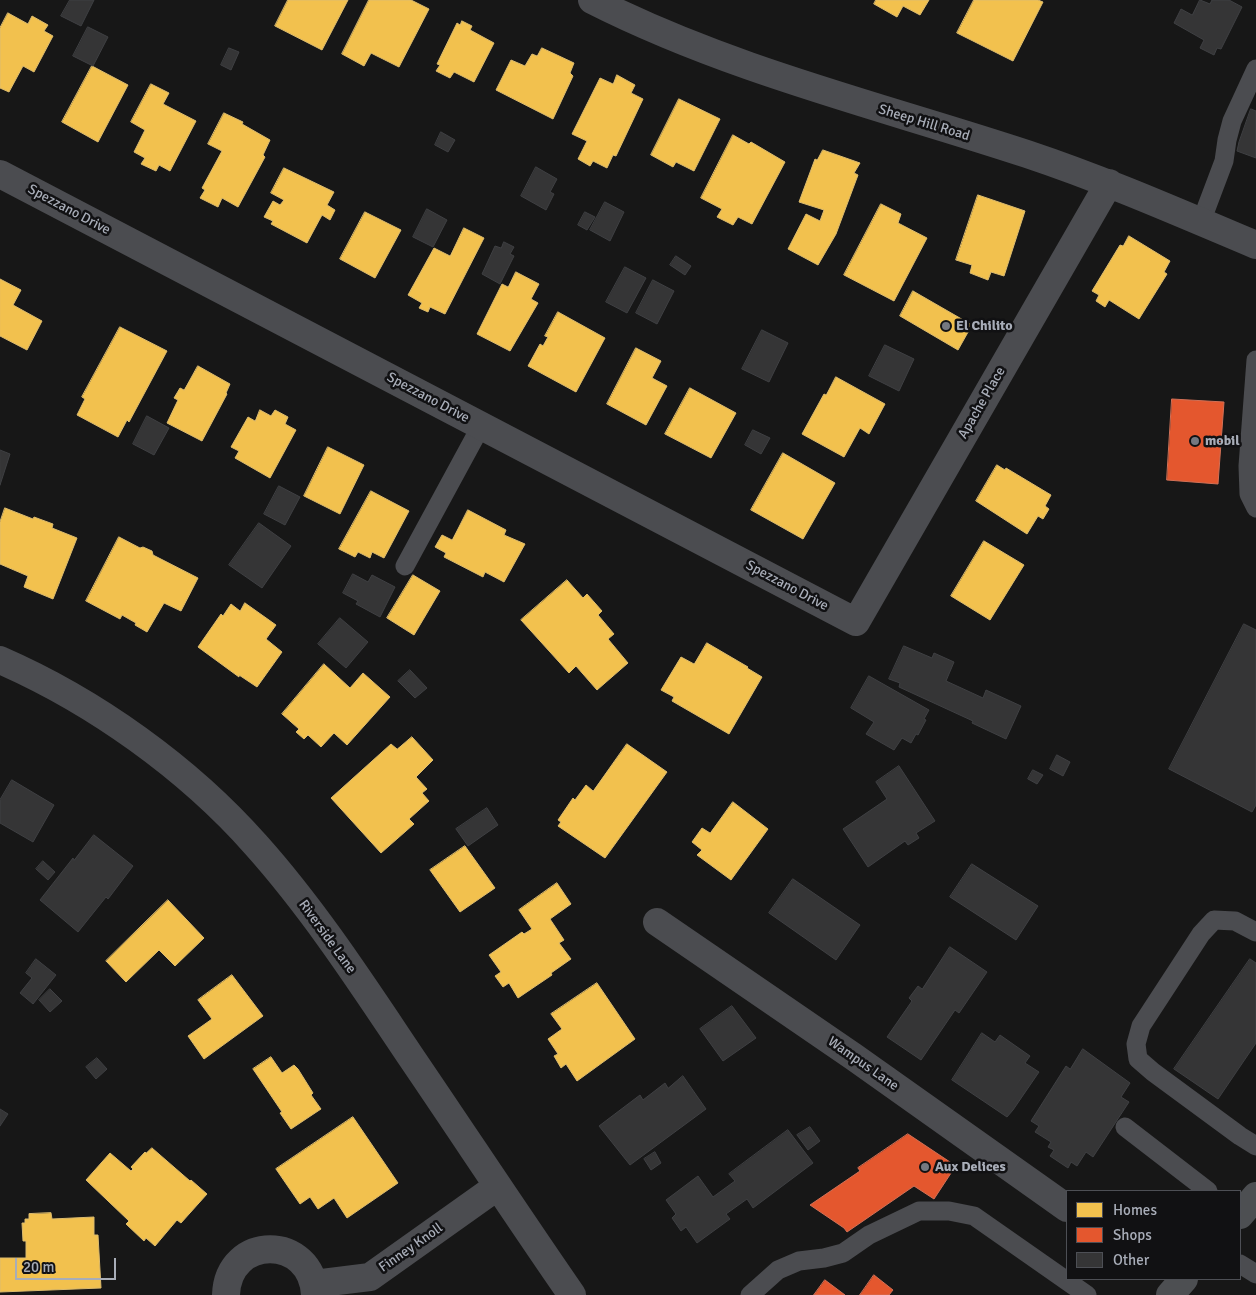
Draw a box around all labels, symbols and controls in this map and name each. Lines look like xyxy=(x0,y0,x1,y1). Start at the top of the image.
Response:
street label: Sheep Hill Road xyxy=(876,101,972,145)
street label: Spezzano Drive xyxy=(25,181,113,239)
place label: El Chilito xyxy=(956,318,1013,334)
marker: El Chilito xyxy=(940,320,952,332)
street label: Apache Place xyxy=(955,364,1009,442)
street label: Spezzano Drive xyxy=(384,369,472,427)
place label: mobil xyxy=(1205,433,1240,449)
marker: mobil xyxy=(1189,435,1201,447)
street label: Spezzano Drive xyxy=(743,557,831,615)
street label: Riverside Lane xyxy=(295,897,359,977)
street label: Wampus Lane xyxy=(824,1033,902,1095)
place label: Aux Delices xyxy=(935,1159,1006,1175)
marker: Aux Delices xyxy=(919,1161,931,1173)
legend xyxy=(1066,1190,1241,1280)
text: Homes xyxy=(1113,1201,1157,1219)
street label: Finney Knoll xyxy=(376,1220,446,1276)
text: Shops xyxy=(1113,1226,1152,1244)
scale bar xyxy=(18,1248,119,1280)
text: Other xyxy=(1113,1251,1149,1269)
text: 20 m xyxy=(23,1258,54,1276)

